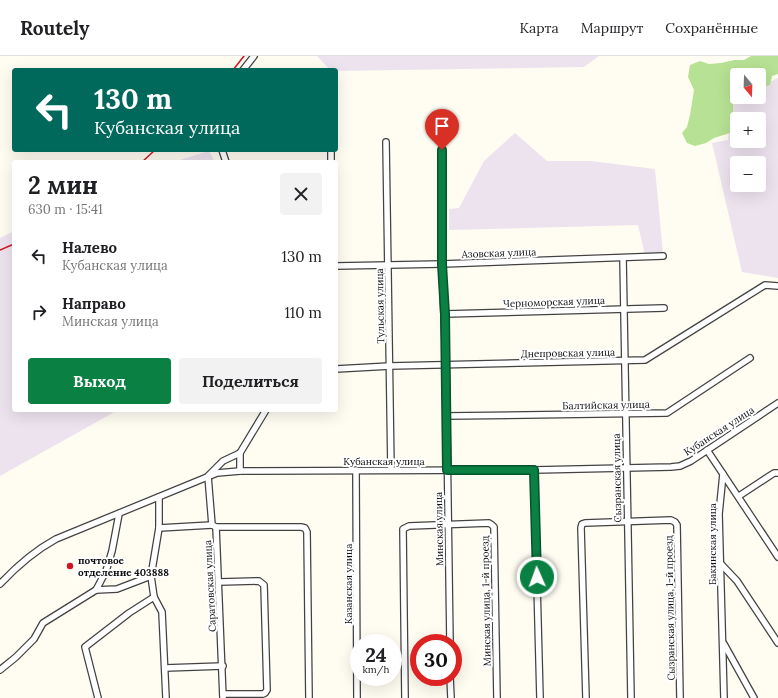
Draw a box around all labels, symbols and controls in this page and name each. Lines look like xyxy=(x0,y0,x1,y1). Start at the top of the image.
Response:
text: Routely xyxy=(20,16,90,40)
text: Карта xyxy=(519,19,559,37)
text: Маршрут xyxy=(581,19,643,37)
text: Сохранённые xyxy=(665,19,758,37)
north arrow xyxy=(730,68,766,104)
map controls xyxy=(730,68,766,192)
text: 130 m xyxy=(94,81,172,117)
icon: left xyxy=(28,84,80,136)
pin xyxy=(425,109,459,150)
button: + xyxy=(730,112,766,148)
icon: arrive xyxy=(431,115,453,137)
text: Кубанская улица xyxy=(94,116,240,139)
button: − xyxy=(730,156,766,192)
text: 2 мин xyxy=(28,170,98,201)
button: close xyxy=(280,173,322,215)
text: 630 m · 15:41 xyxy=(28,201,103,218)
text: Налево xyxy=(62,238,117,257)
icon: left xyxy=(28,245,50,267)
street label: Азовская улица xyxy=(460,245,537,261)
text: 130 m xyxy=(282,247,322,266)
text: Кубанская улица xyxy=(62,257,168,274)
street label: Тульская улица xyxy=(373,268,387,344)
text: Направо xyxy=(62,294,126,313)
street label: Черноморская улица xyxy=(503,294,605,310)
icon: right xyxy=(28,301,50,323)
text: 110 m xyxy=(284,303,322,322)
text: Минская улица xyxy=(62,313,159,330)
street label: Днепровская улица xyxy=(521,346,615,360)
button: Выход xyxy=(28,358,171,404)
button: Поделиться xyxy=(179,358,322,404)
street label: Балтийская улица xyxy=(562,398,650,412)
street label: Кубанская улица xyxy=(681,403,757,459)
street label: Сызранская улица xyxy=(610,433,624,523)
street label: Кубанская улица xyxy=(343,455,425,468)
street label: Минская улица xyxy=(432,492,446,566)
street label: Бакинская улица xyxy=(706,503,719,585)
street label: Минская улица, 1-й проезд xyxy=(478,535,494,666)
street label: Сызранская улица, 1-й проезд xyxy=(662,535,678,681)
street label: Саратовская улица xyxy=(201,540,219,632)
street label: Казанская улица xyxy=(342,544,355,624)
place label: почтовое отделение 403888 xyxy=(78,554,169,579)
position arrow xyxy=(516,556,558,598)
marker: почтовое отделение 403888 xyxy=(65,561,75,571)
speed limit sign: 30 xyxy=(410,634,462,686)
text: 24 xyxy=(365,642,387,667)
text: km/h xyxy=(362,663,390,676)

